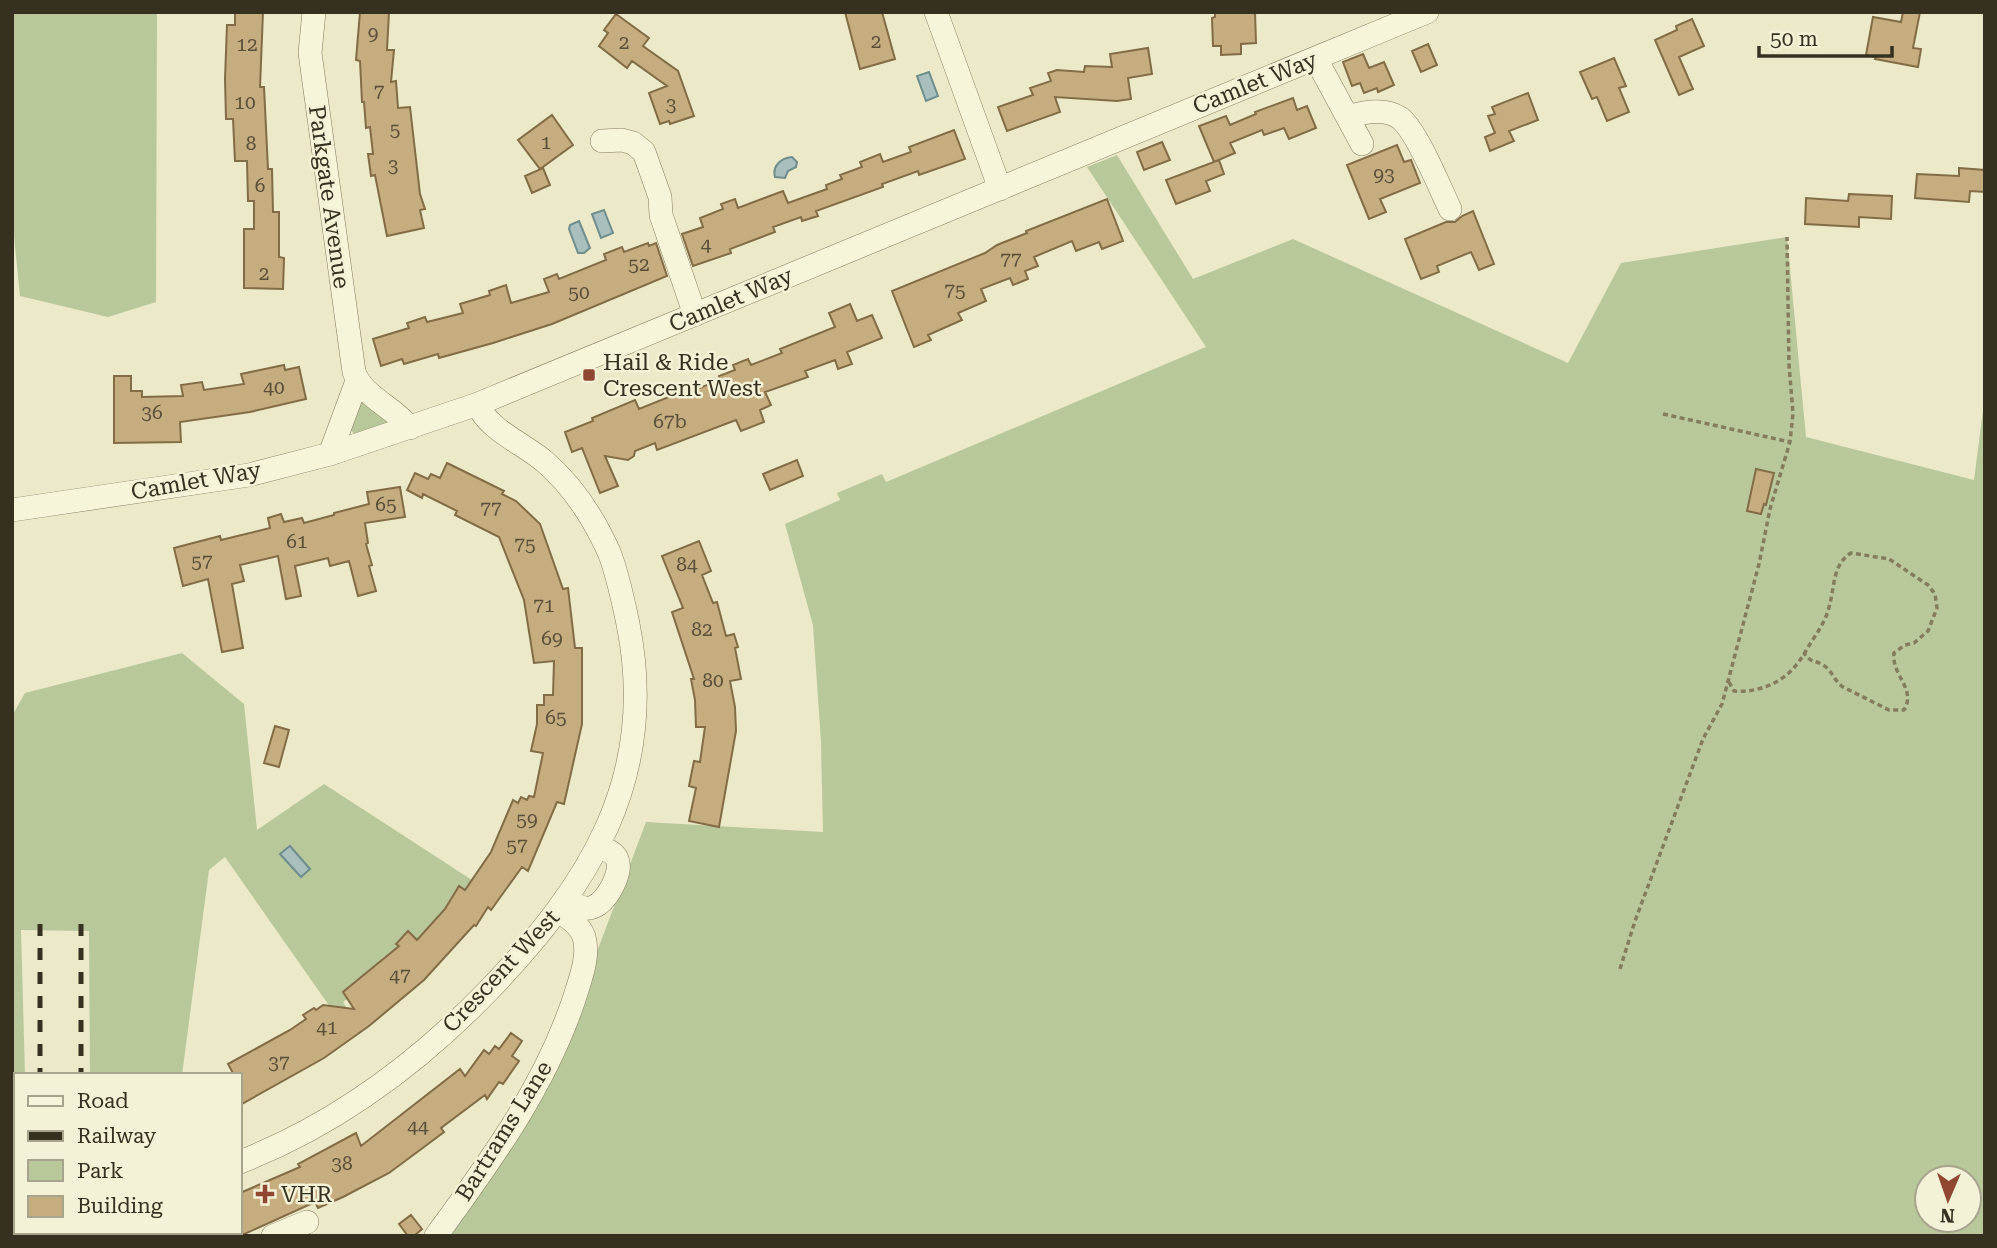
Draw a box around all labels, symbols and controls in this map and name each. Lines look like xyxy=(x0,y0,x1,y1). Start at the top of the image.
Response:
scale bar xyxy=(1759,14,1892,58)
house number: 9 xyxy=(368,22,378,45)
text: 50 m xyxy=(1770,27,1818,51)
house number: 2 xyxy=(871,30,881,53)
house number: 2 xyxy=(619,31,629,54)
house number: 12 xyxy=(236,33,258,56)
street label: Camlet Way xyxy=(1189,46,1321,120)
house number: 7 xyxy=(374,80,385,103)
house number: 10 xyxy=(234,91,256,114)
house number: 3 xyxy=(666,93,676,116)
street label: Parkgate Avenue xyxy=(303,104,355,290)
house number: 5 xyxy=(390,118,400,141)
house number: 1 xyxy=(541,131,551,154)
house number: 8 xyxy=(246,132,256,155)
house number: 3 xyxy=(388,154,398,177)
house number: 93 xyxy=(1373,163,1395,186)
house number: 6 xyxy=(255,174,265,197)
house number: 4 xyxy=(701,233,712,256)
house number: 77 xyxy=(1000,248,1022,271)
house number: 52 xyxy=(628,253,650,276)
house number: 2 xyxy=(259,262,269,285)
street label: Camlet Way xyxy=(665,262,797,338)
house number: 75 xyxy=(944,279,966,302)
house number: 50 xyxy=(568,281,590,304)
place label: Hail & Ride Crescent West xyxy=(603,349,762,402)
marker: Hail & Ride Crescent West xyxy=(581,367,597,383)
house number: 40 xyxy=(263,376,285,399)
house number: 36 xyxy=(141,401,163,424)
house number: 67b xyxy=(653,410,687,433)
street label: Camlet Way xyxy=(129,456,264,506)
house number: 65 xyxy=(375,493,397,516)
house number: 77 xyxy=(480,497,502,520)
house number: 61 xyxy=(286,530,308,553)
house number: 75 xyxy=(514,533,536,556)
house number: 57 xyxy=(191,550,213,573)
house number: 84 xyxy=(676,553,698,576)
house number: 71 xyxy=(533,594,555,617)
house number: 82 xyxy=(691,618,713,641)
house number: 69 xyxy=(541,627,563,650)
house number: 80 xyxy=(702,669,724,692)
house number: 65 xyxy=(545,706,567,729)
house number: 59 xyxy=(516,808,538,831)
house number: 57 xyxy=(506,834,528,857)
street label: Crescent West xyxy=(437,904,565,1038)
house number: 47 xyxy=(389,964,411,987)
house number: 41 xyxy=(316,1016,338,1039)
house number: 37 xyxy=(268,1051,290,1074)
street label: Bartrams Lane xyxy=(450,1056,558,1206)
legend xyxy=(14,1073,242,1234)
text: Road xyxy=(77,1089,129,1113)
house number: 44 xyxy=(407,1115,429,1138)
text: Railway xyxy=(77,1124,157,1148)
house number: 38 xyxy=(331,1152,353,1175)
text: Park xyxy=(77,1159,123,1183)
north arrow xyxy=(1913,1164,1983,1234)
place label: VHR xyxy=(281,1181,332,1208)
marker: VHR xyxy=(255,1184,275,1204)
text: Building xyxy=(77,1194,163,1218)
text: N xyxy=(1939,1204,1955,1227)

